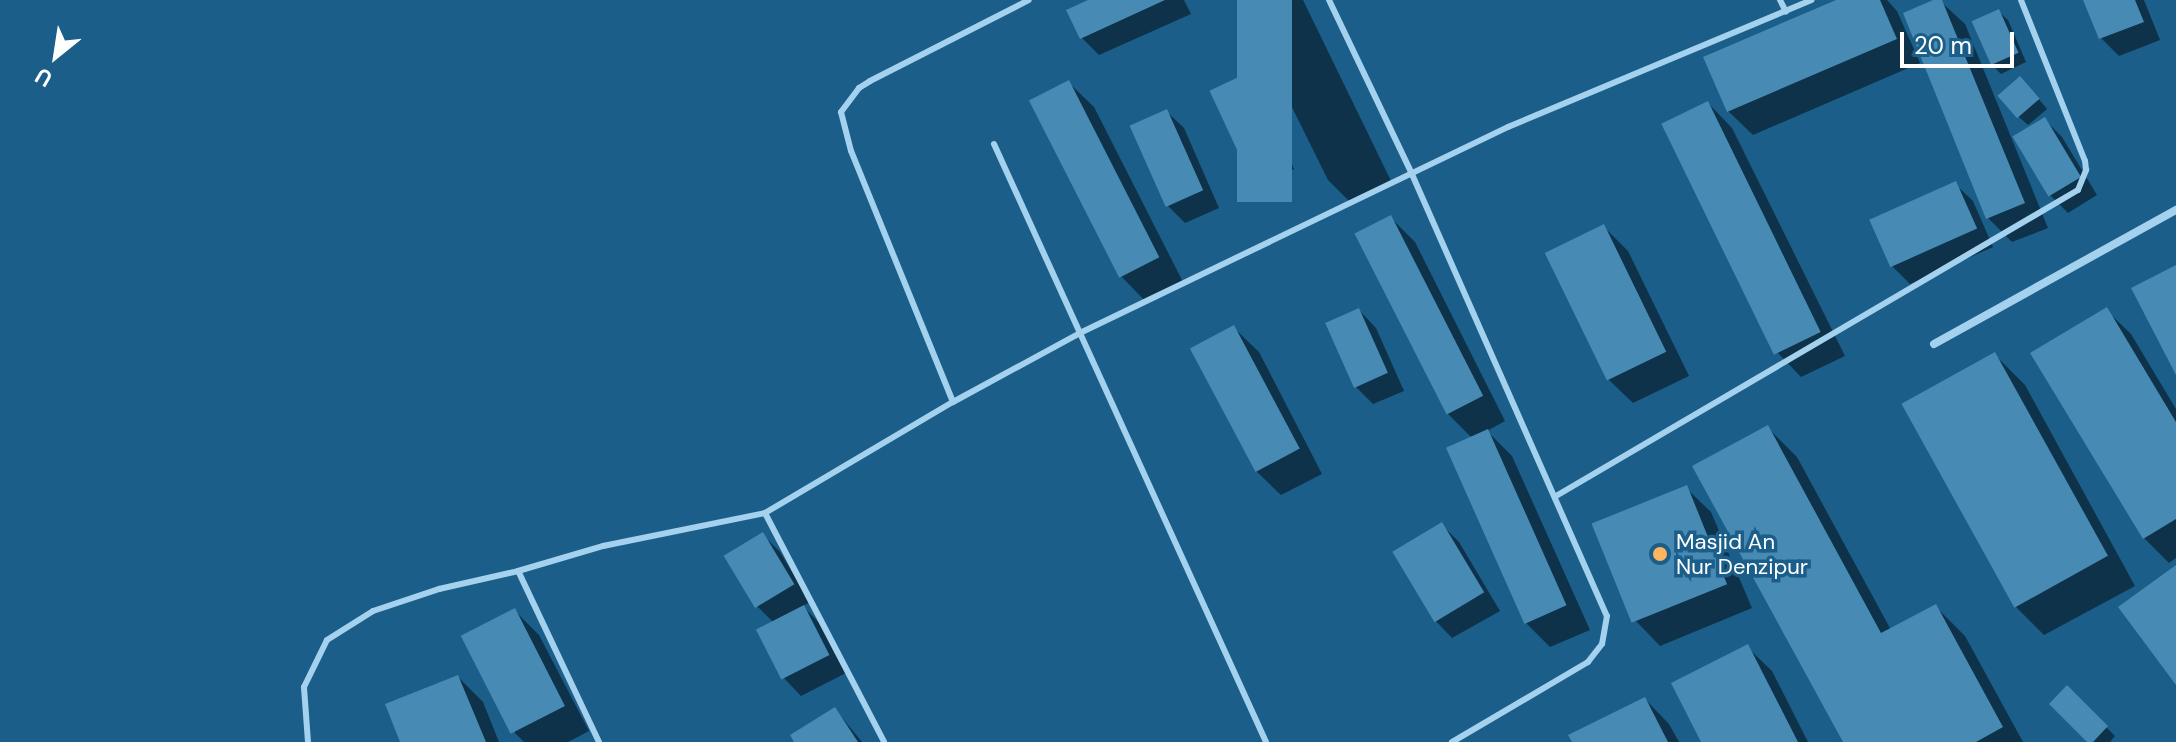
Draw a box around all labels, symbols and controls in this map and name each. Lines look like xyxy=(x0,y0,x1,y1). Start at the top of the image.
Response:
north arrow xyxy=(16,16,96,96)
scale bar xyxy=(1904,16,2018,66)
text: 20 m xyxy=(1914,30,1972,61)
text: U xyxy=(30,61,58,94)
place label: Masjid An Nur Denzipur xyxy=(1676,528,1808,580)
marker: Masjid An Nur Denzipur xyxy=(1651,545,1669,563)

